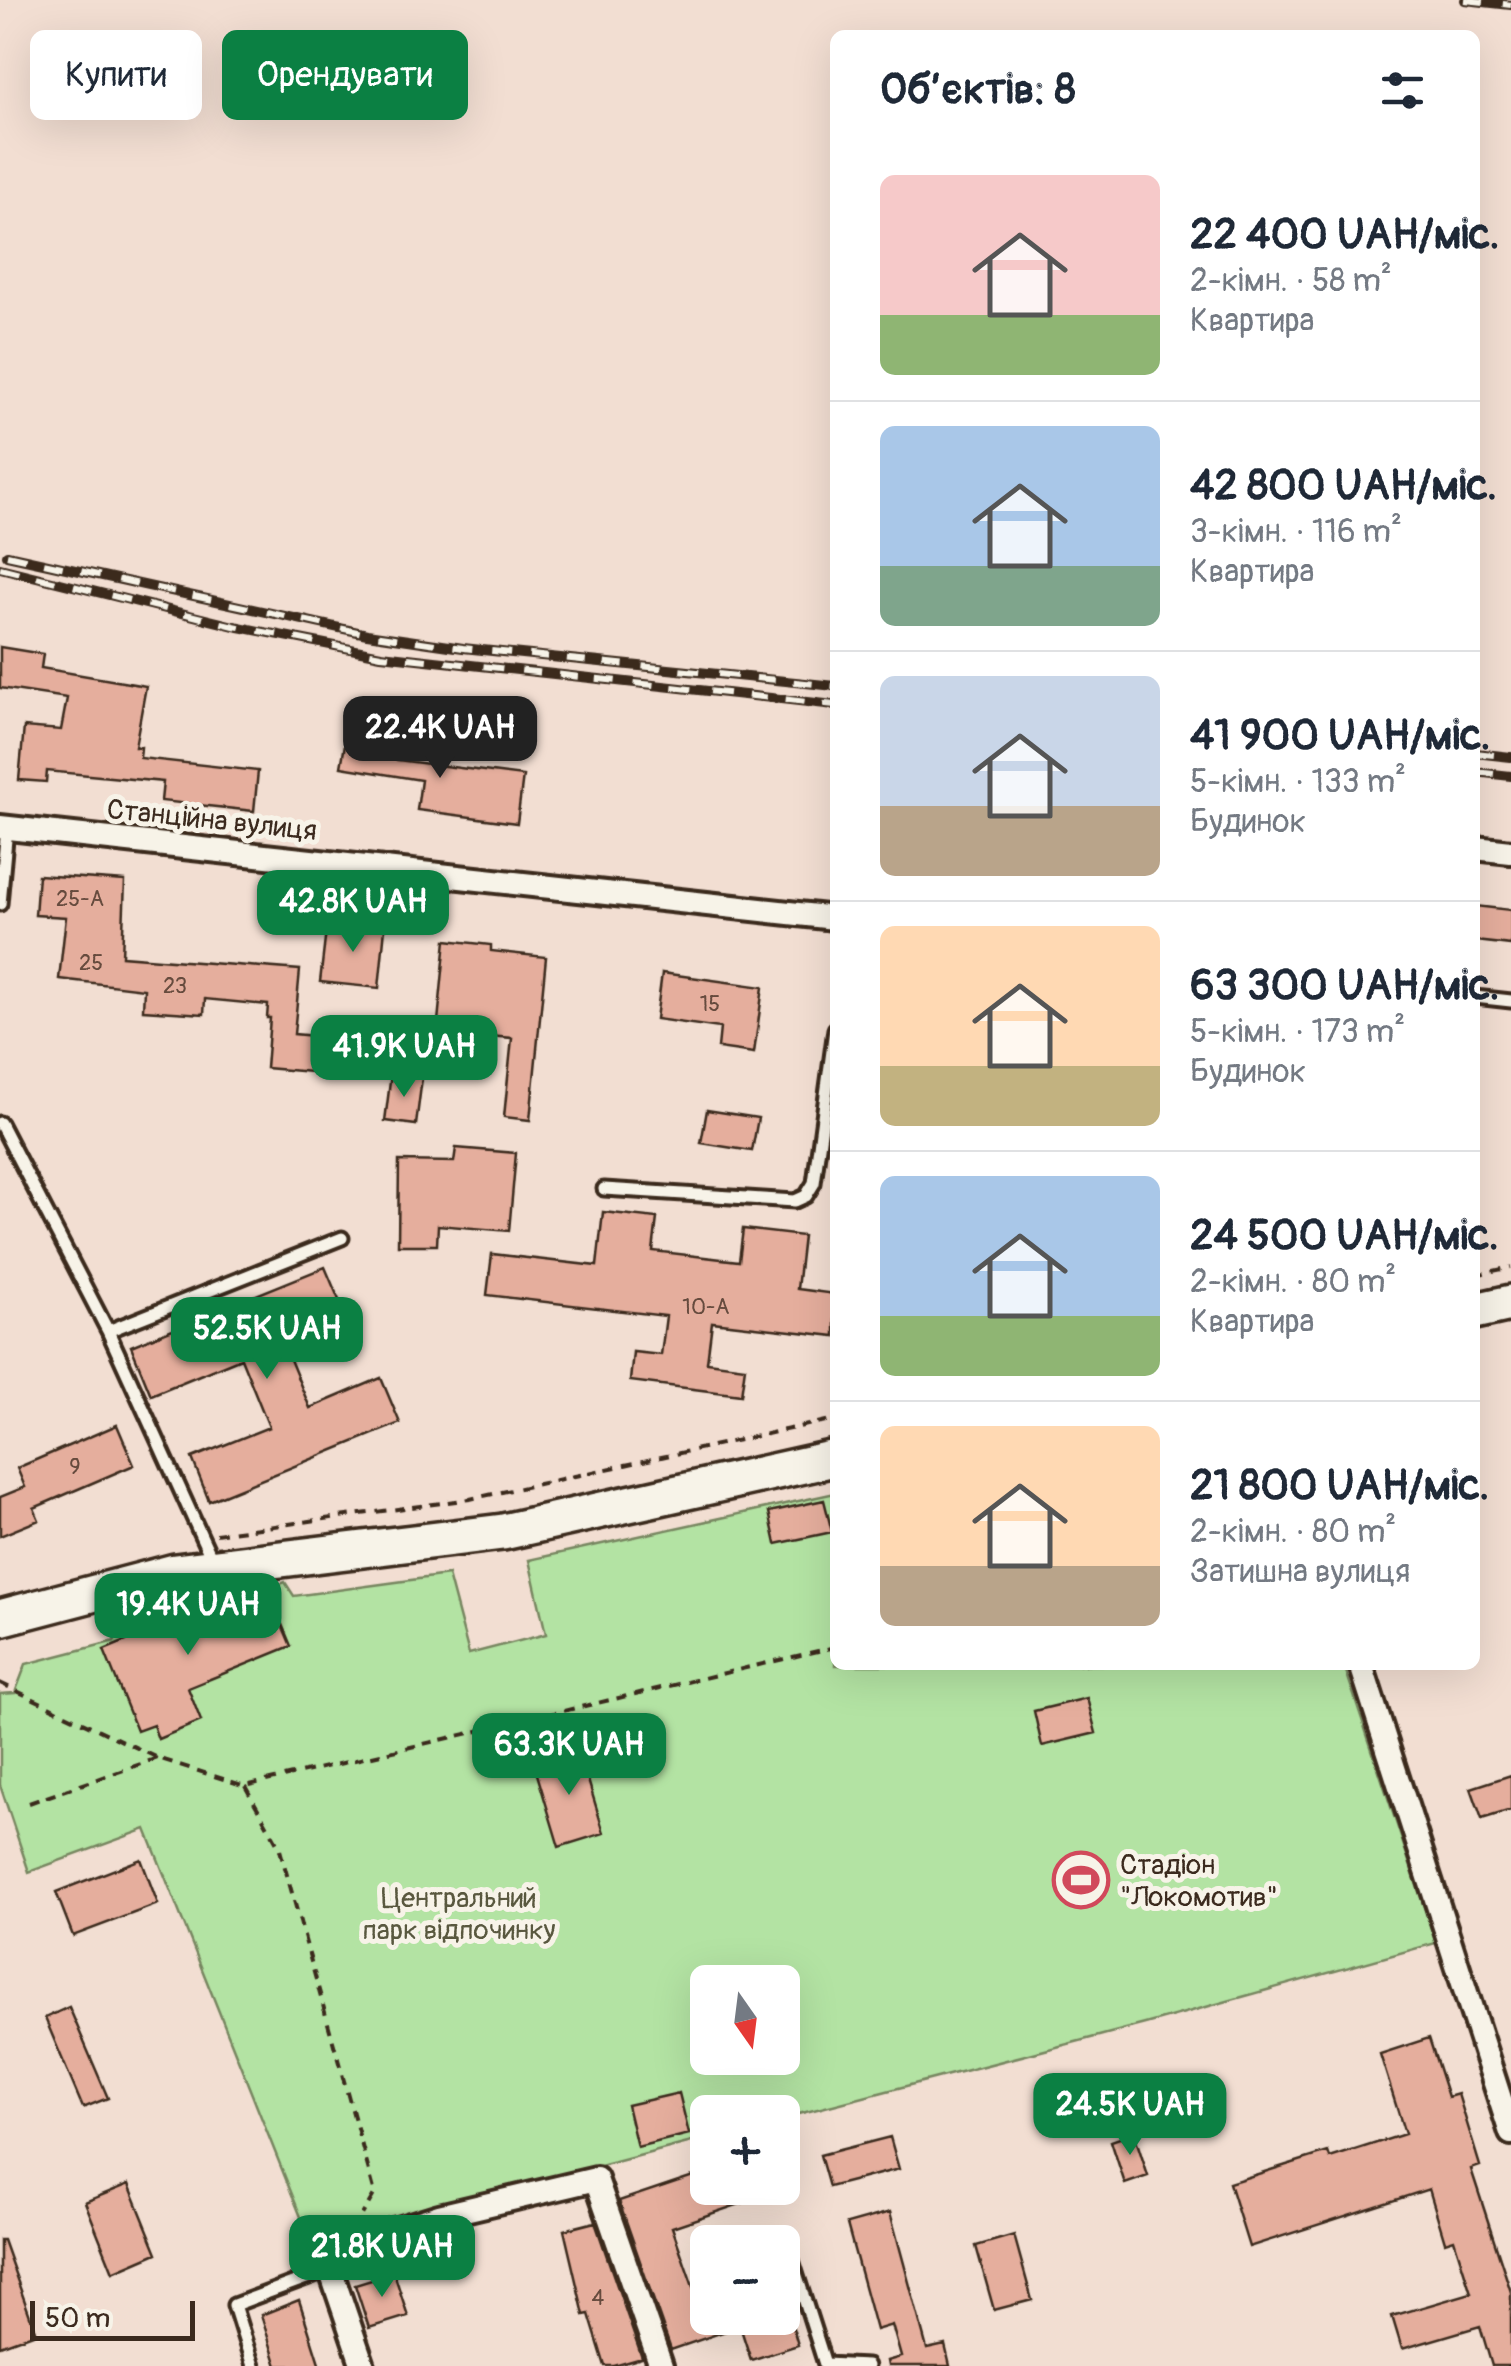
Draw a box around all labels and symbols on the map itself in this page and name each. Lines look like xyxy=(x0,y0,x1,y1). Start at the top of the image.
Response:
pin: 22.4K UAH xyxy=(326,696,554,781)
street label: Станційна вулиця xyxy=(105,792,319,849)
pin: 42.8K UAH xyxy=(239,870,467,955)
house number: 25-А xyxy=(56,885,104,913)
house number: 25 xyxy=(79,949,103,977)
house number: 23 xyxy=(163,972,187,1000)
house number: 15 xyxy=(700,990,720,1018)
pin: 41.9K UAH xyxy=(290,1015,518,1100)
house number: 10-А xyxy=(682,1293,730,1321)
pin: 52.5K UAH xyxy=(153,1297,381,1382)
house number: 9 xyxy=(69,1453,81,1481)
pin: 19.4K UAH xyxy=(74,1573,302,1658)
pin: 63.3K UAH xyxy=(455,1713,683,1798)
place label: Стадіон "Локомотив" xyxy=(1120,1848,1278,1915)
sports icon: Стадіон "Локомотив" xyxy=(1051,1850,1111,1910)
park label: Центральний парк відпочинку xyxy=(363,1881,555,1948)
north arrow xyxy=(690,1965,800,2075)
pin: 24.5K UAH xyxy=(1016,2073,1244,2158)
pin: 21.8K UAH xyxy=(268,2215,496,2300)
house number: 4 xyxy=(592,2284,605,2312)
scale bar xyxy=(30,2296,195,2340)

